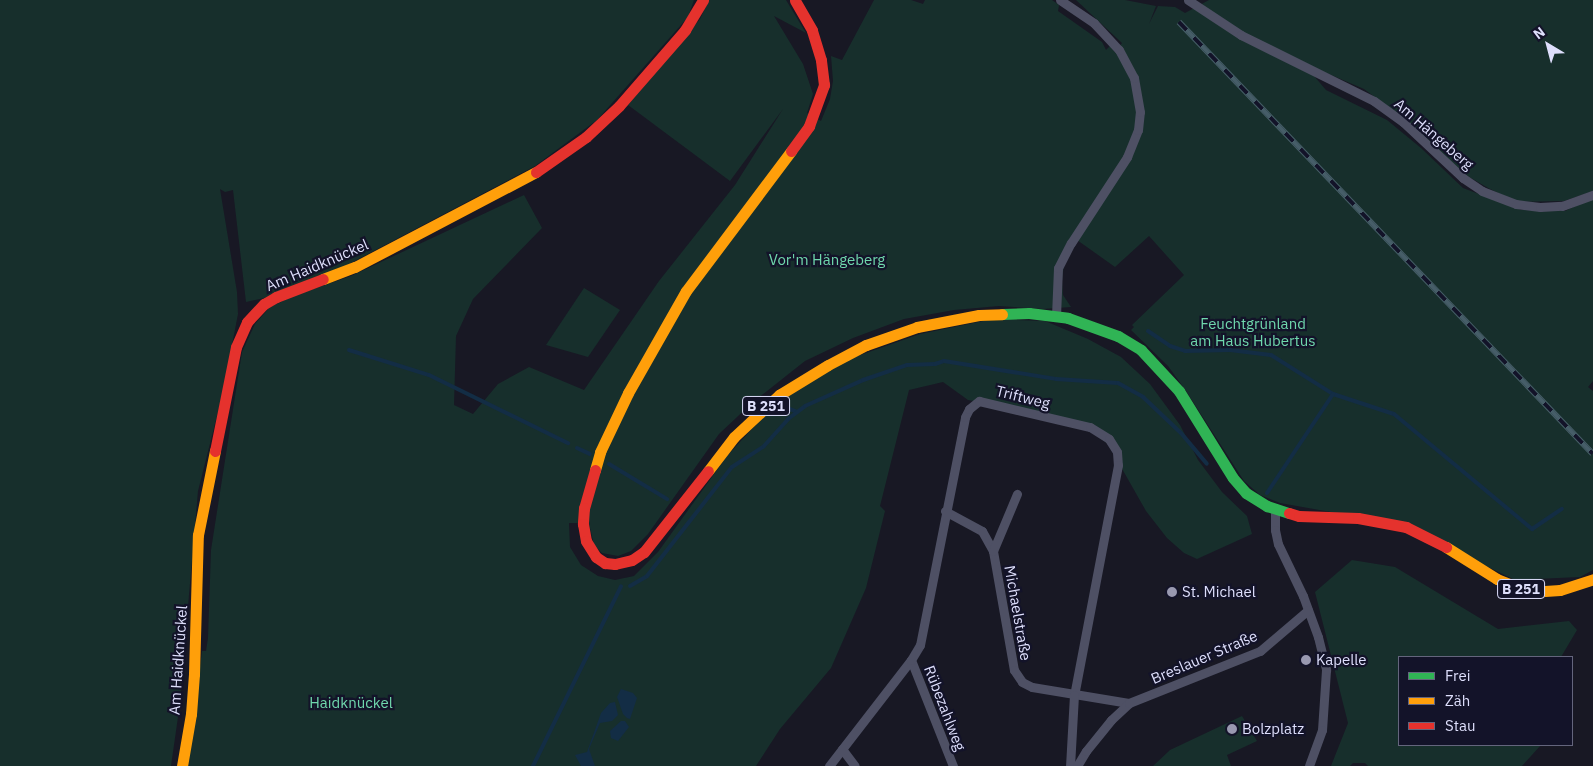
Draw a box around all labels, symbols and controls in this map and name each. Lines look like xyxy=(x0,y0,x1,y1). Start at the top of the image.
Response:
north arrow xyxy=(1523,20,1573,70)
text: N xyxy=(1530,23,1548,43)
street label: Am Hängeberg xyxy=(1391,95,1477,173)
street label: Am Haidknückel xyxy=(263,235,371,295)
park label: Vor'm Hängeberg xyxy=(769,251,885,269)
park label: Feuchtgrünland am Haus Hubertus xyxy=(1190,314,1316,349)
street label: Triftweg xyxy=(994,382,1052,412)
road number: B 251 xyxy=(741,394,791,418)
street label: Michaelstraße xyxy=(1001,564,1035,662)
road number: B 251 xyxy=(1496,578,1546,600)
place label: St. Michael xyxy=(1182,583,1256,601)
marker: St. Michael xyxy=(1166,586,1178,598)
street label: Am Haidknückel xyxy=(165,605,191,715)
street label: Breslauer Straße xyxy=(1148,626,1260,688)
place label: Kapelle xyxy=(1316,651,1367,669)
marker: Kapelle xyxy=(1300,654,1312,666)
legend xyxy=(1398,656,1573,746)
street label: Rübezahlweg xyxy=(920,663,970,753)
text: Frei xyxy=(1445,666,1471,685)
text: Zäh xyxy=(1445,691,1470,710)
park label: Haidknückel xyxy=(309,694,393,712)
text: Stau xyxy=(1445,716,1476,735)
place label: Bolzplatz xyxy=(1242,720,1304,738)
marker: Bolzplatz xyxy=(1226,723,1238,735)

